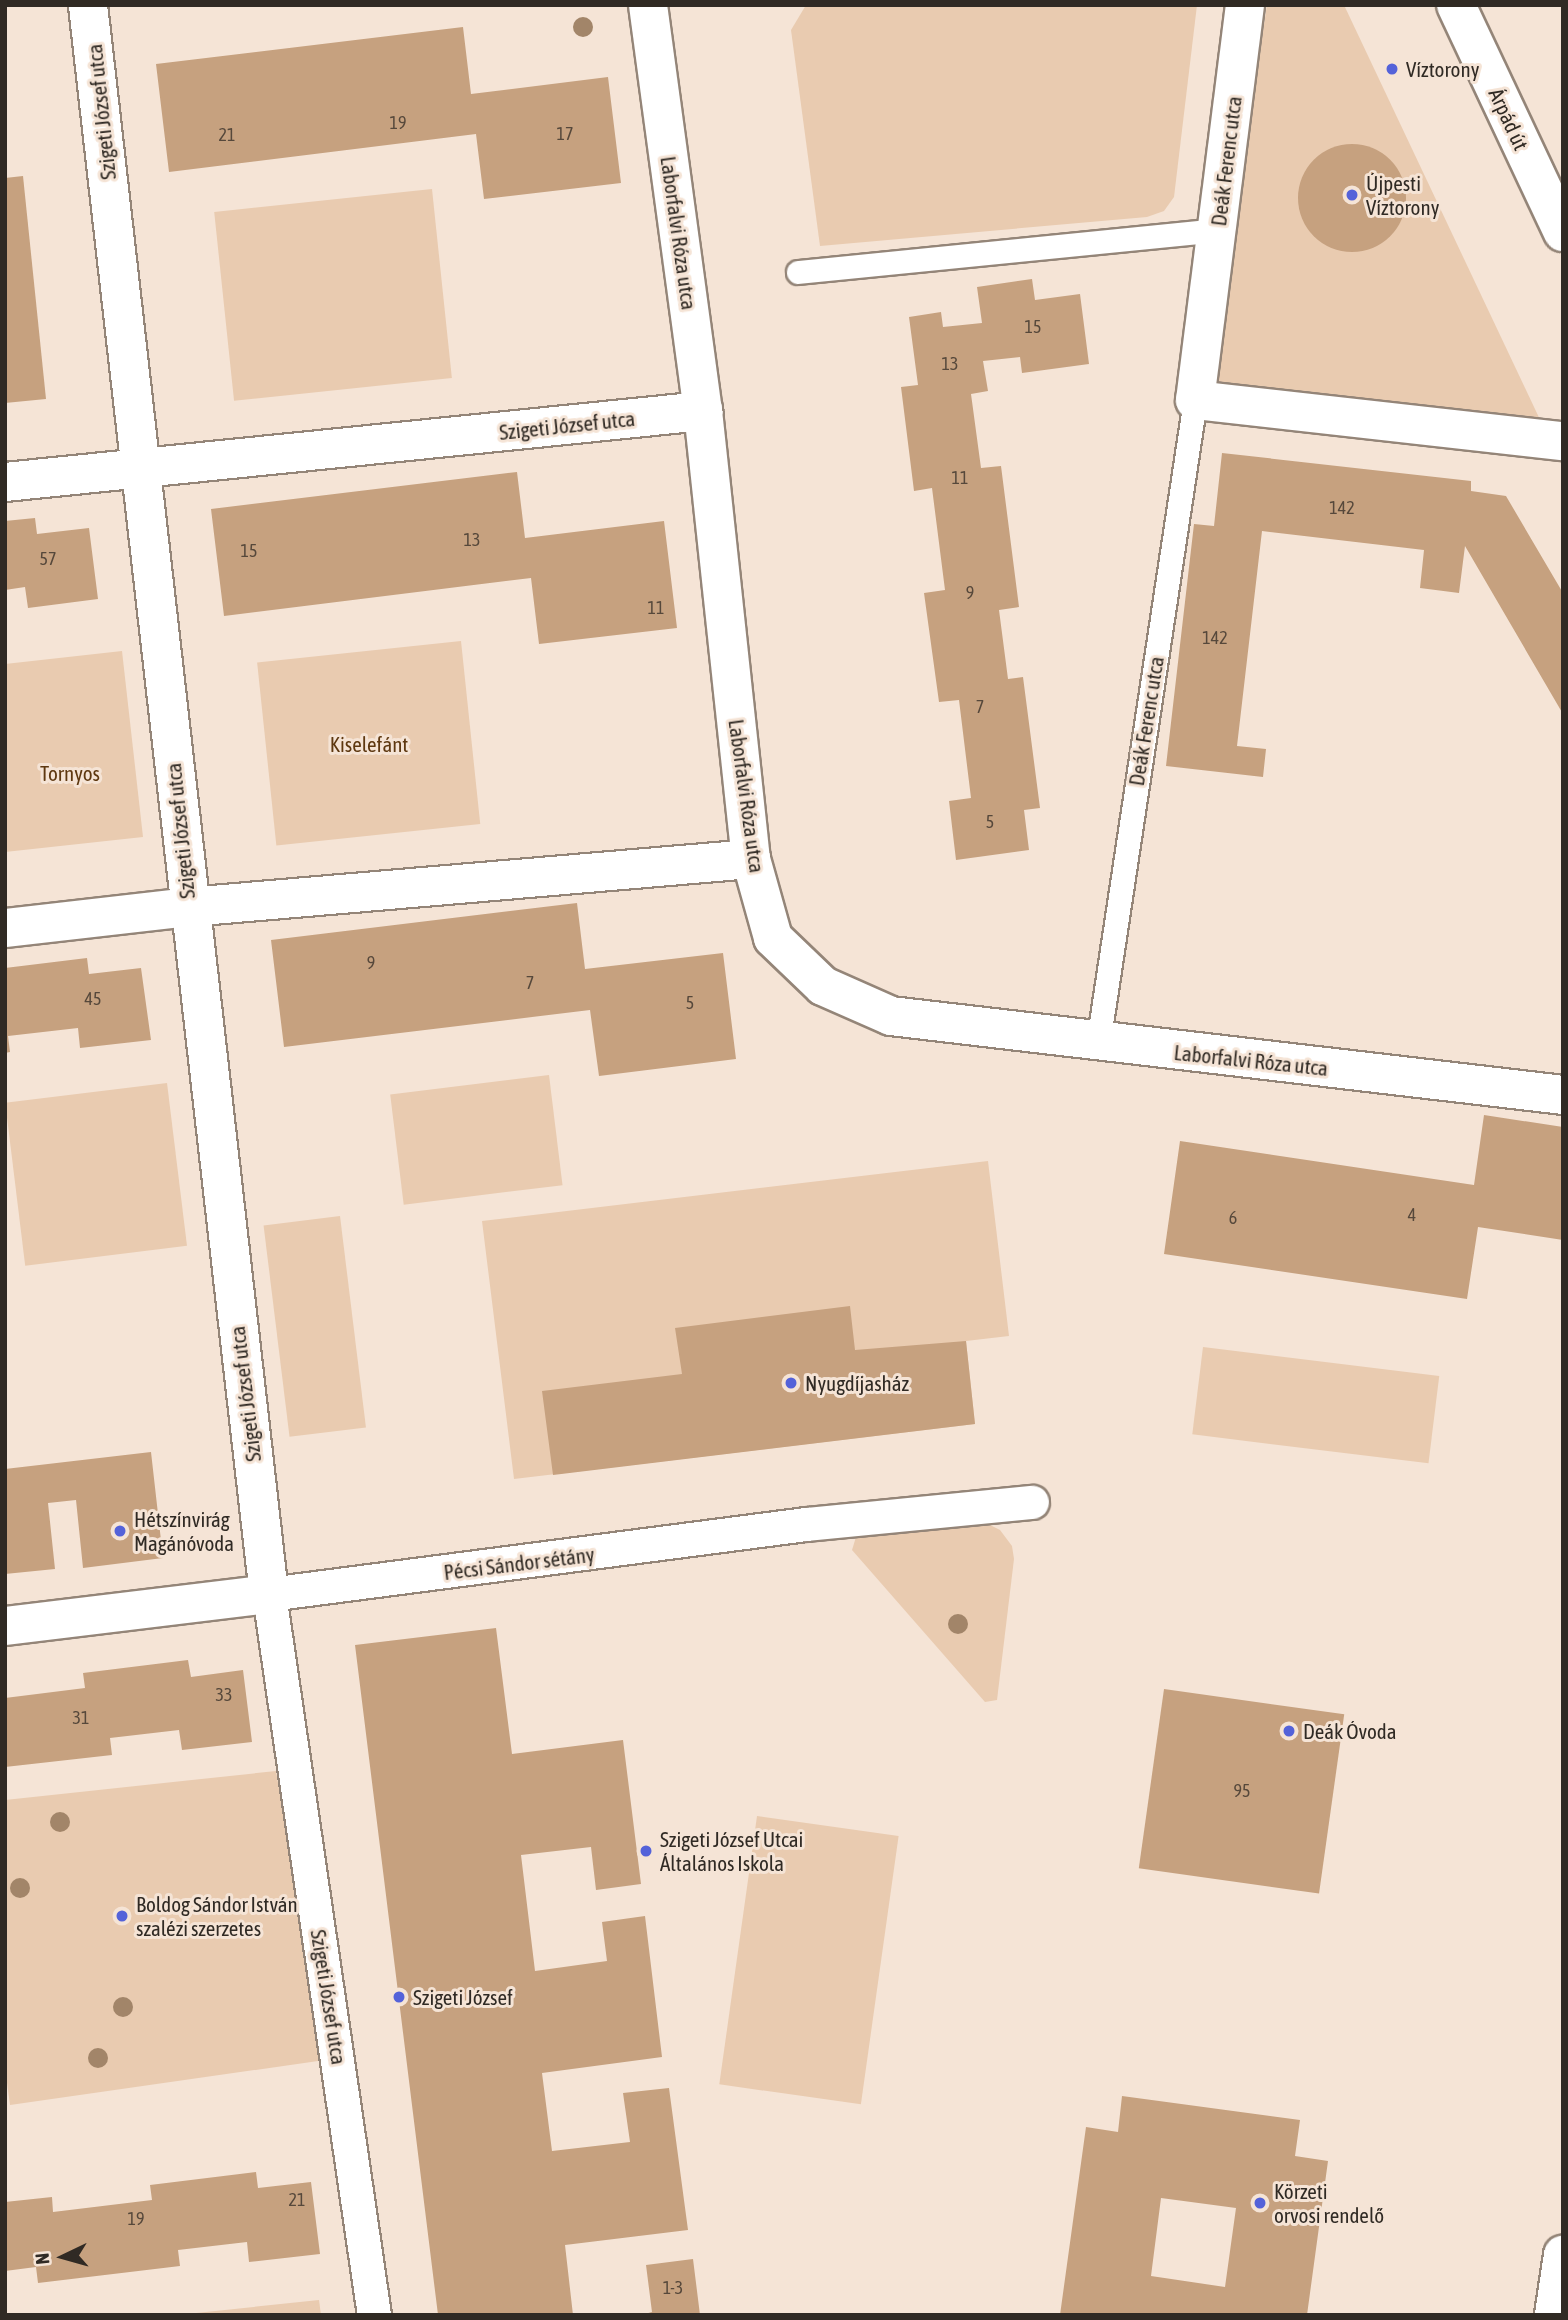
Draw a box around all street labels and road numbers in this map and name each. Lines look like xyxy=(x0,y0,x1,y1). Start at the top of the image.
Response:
street label: Szigeti József utca xyxy=(81,43,121,181)
street label: Árpád út xyxy=(1484,84,1534,154)
street label: Deák Ferenc utca xyxy=(1206,95,1246,227)
street label: Laborfalvi Róza utca xyxy=(656,155,702,311)
street label: Szigeti József utca xyxy=(498,405,636,445)
street label: Deák Ferenc utca xyxy=(1123,654,1169,788)
street label: Laborfalvi Róza utca xyxy=(724,718,770,874)
street label: Szigeti József utca xyxy=(160,762,200,900)
street label: Laborfalvi Róza utca xyxy=(1173,1039,1329,1081)
street label: Szigeti József utca xyxy=(224,1325,266,1463)
street label: Pécsi Sándor sétány xyxy=(442,1541,596,1585)
street label: Szigeti József utca xyxy=(306,1928,352,2066)

